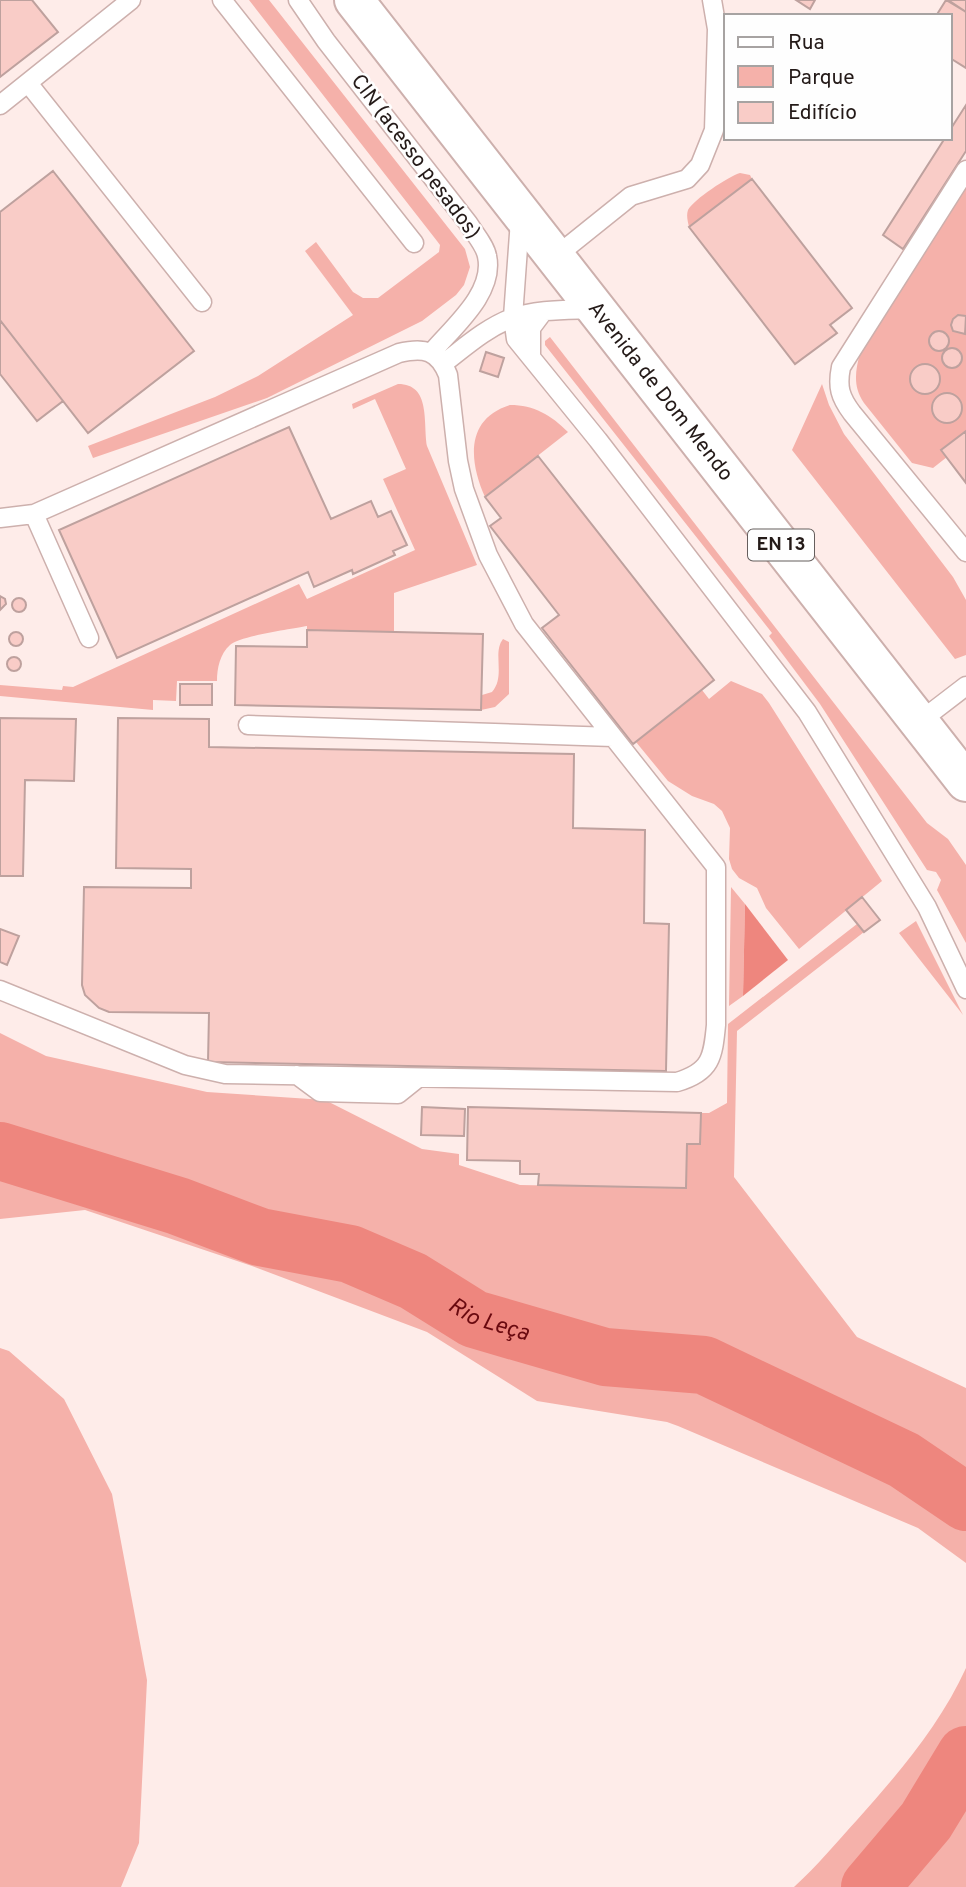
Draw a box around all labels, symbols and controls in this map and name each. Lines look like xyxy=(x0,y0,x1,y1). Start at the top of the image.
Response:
legend xyxy=(724,14,952,140)
text: Rua xyxy=(788,30,825,57)
text: Parque xyxy=(788,65,855,92)
street label: CIN (acesso pesados) xyxy=(344,69,486,245)
text: Edifício xyxy=(788,100,857,127)
street label: Avenida de Dom Mendo xyxy=(582,296,739,487)
road number: EN 13 xyxy=(748,530,814,560)
water label: Rio Leça xyxy=(442,1292,532,1349)

